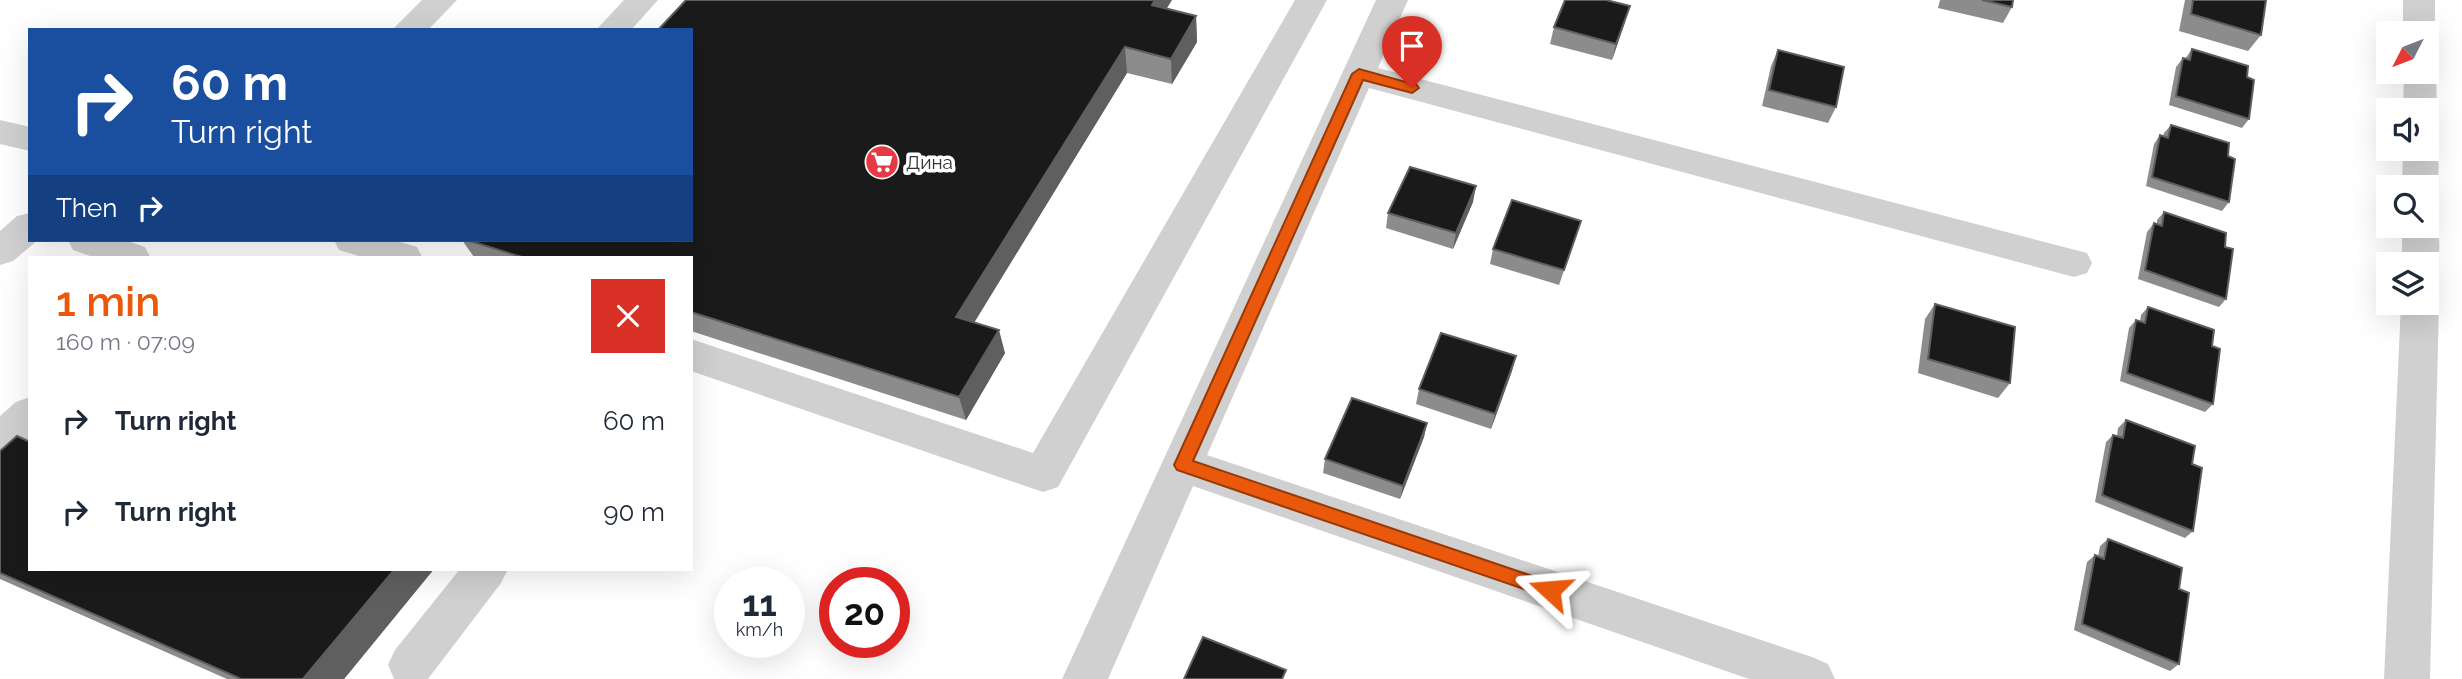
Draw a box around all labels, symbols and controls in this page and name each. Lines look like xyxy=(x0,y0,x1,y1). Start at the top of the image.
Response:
pin xyxy=(1382,16,1442,88)
north arrow xyxy=(2376,21,2440,84)
map controls xyxy=(2376,21,2439,315)
icon: arrive xyxy=(1393,27,1431,65)
text: 60 m xyxy=(171,54,288,111)
icon: right xyxy=(56,56,147,147)
button: sound xyxy=(2376,98,2439,161)
text: Turn right xyxy=(171,113,312,150)
supermarket icon: Дина xyxy=(863,143,901,181)
place label: Дина xyxy=(906,151,953,173)
button: search xyxy=(2376,175,2439,238)
icon: right xyxy=(131,189,169,227)
text: Then xyxy=(56,193,117,223)
button: layers xyxy=(2376,252,2439,315)
text: 1 min xyxy=(56,277,160,326)
button: close xyxy=(591,279,665,353)
text: 160 m · 07:09 xyxy=(56,328,195,355)
icon: right xyxy=(56,402,94,440)
text: Turn right xyxy=(115,406,236,436)
text: 60 m xyxy=(603,406,665,436)
icon: right xyxy=(56,493,94,531)
text: Turn right xyxy=(115,497,236,527)
text: 90 m xyxy=(603,497,665,527)
position arrow xyxy=(1513,553,1587,627)
speed limit sign: 20 xyxy=(819,567,910,658)
text: 11 xyxy=(742,583,777,624)
text: km/h xyxy=(736,619,783,640)

